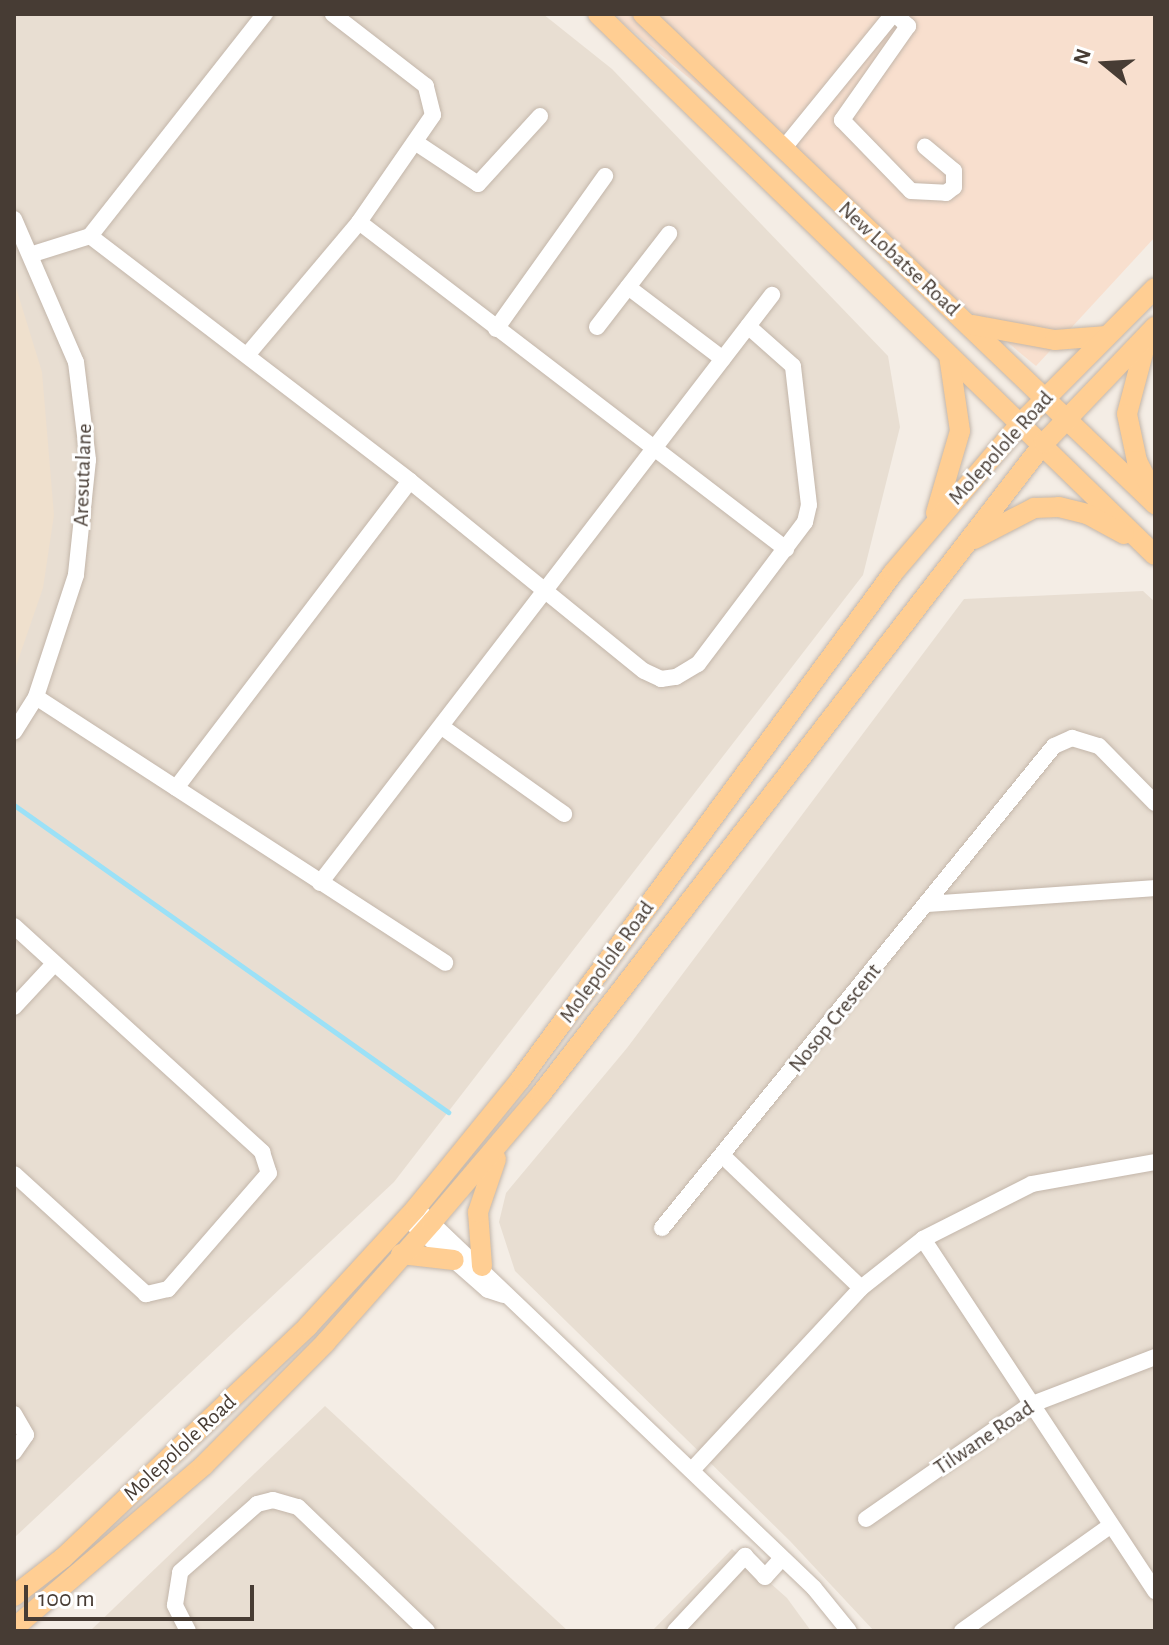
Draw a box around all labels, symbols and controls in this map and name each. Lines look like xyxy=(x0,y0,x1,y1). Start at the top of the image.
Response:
north arrow xyxy=(1065,24,1145,104)
text: N xyxy=(1069,46,1095,67)
street label: New Lobatse Road xyxy=(833,196,965,322)
street label: Molepolole Road xyxy=(943,385,1059,511)
street label: Aresutalane xyxy=(68,423,98,527)
street label: Molepolole Road xyxy=(554,896,660,1028)
street label: Nosop Crescent xyxy=(783,958,887,1078)
street label: Molepolole Road xyxy=(118,1389,242,1507)
street label: Tilwane Road xyxy=(929,1395,1039,1481)
scale bar xyxy=(28,1569,258,1619)
text: 100 m xyxy=(38,1587,95,1611)

